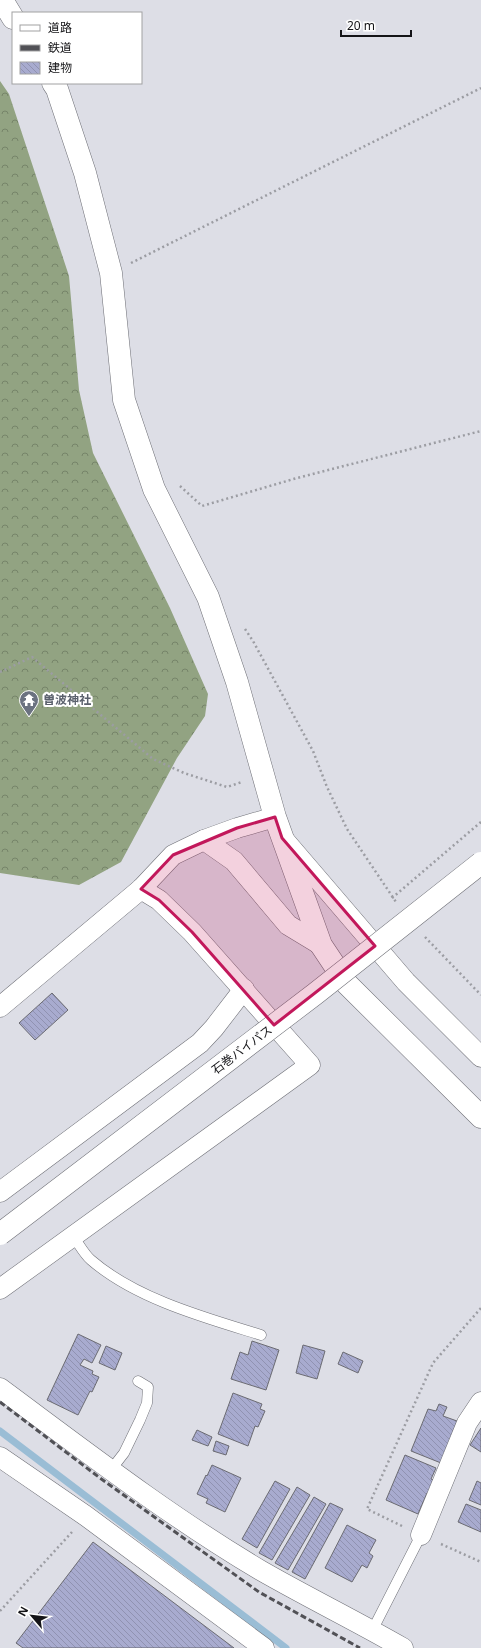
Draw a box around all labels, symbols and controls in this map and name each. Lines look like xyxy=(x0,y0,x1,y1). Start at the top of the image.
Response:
legend xyxy=(12,12,142,84)
scale bar xyxy=(341,12,411,38)
text: 20 m xyxy=(347,17,375,34)
text: 道路 xyxy=(48,19,72,36)
text: 鉄道 xyxy=(48,39,72,56)
text: 建物 xyxy=(48,59,72,76)
temple icon: 曽波神社 xyxy=(18,689,40,717)
place label: 曽波神社 xyxy=(43,691,91,708)
street label: 石巻バイパス xyxy=(208,1021,275,1078)
north arrow xyxy=(12,1596,52,1636)
text: N xyxy=(14,1604,31,1619)

